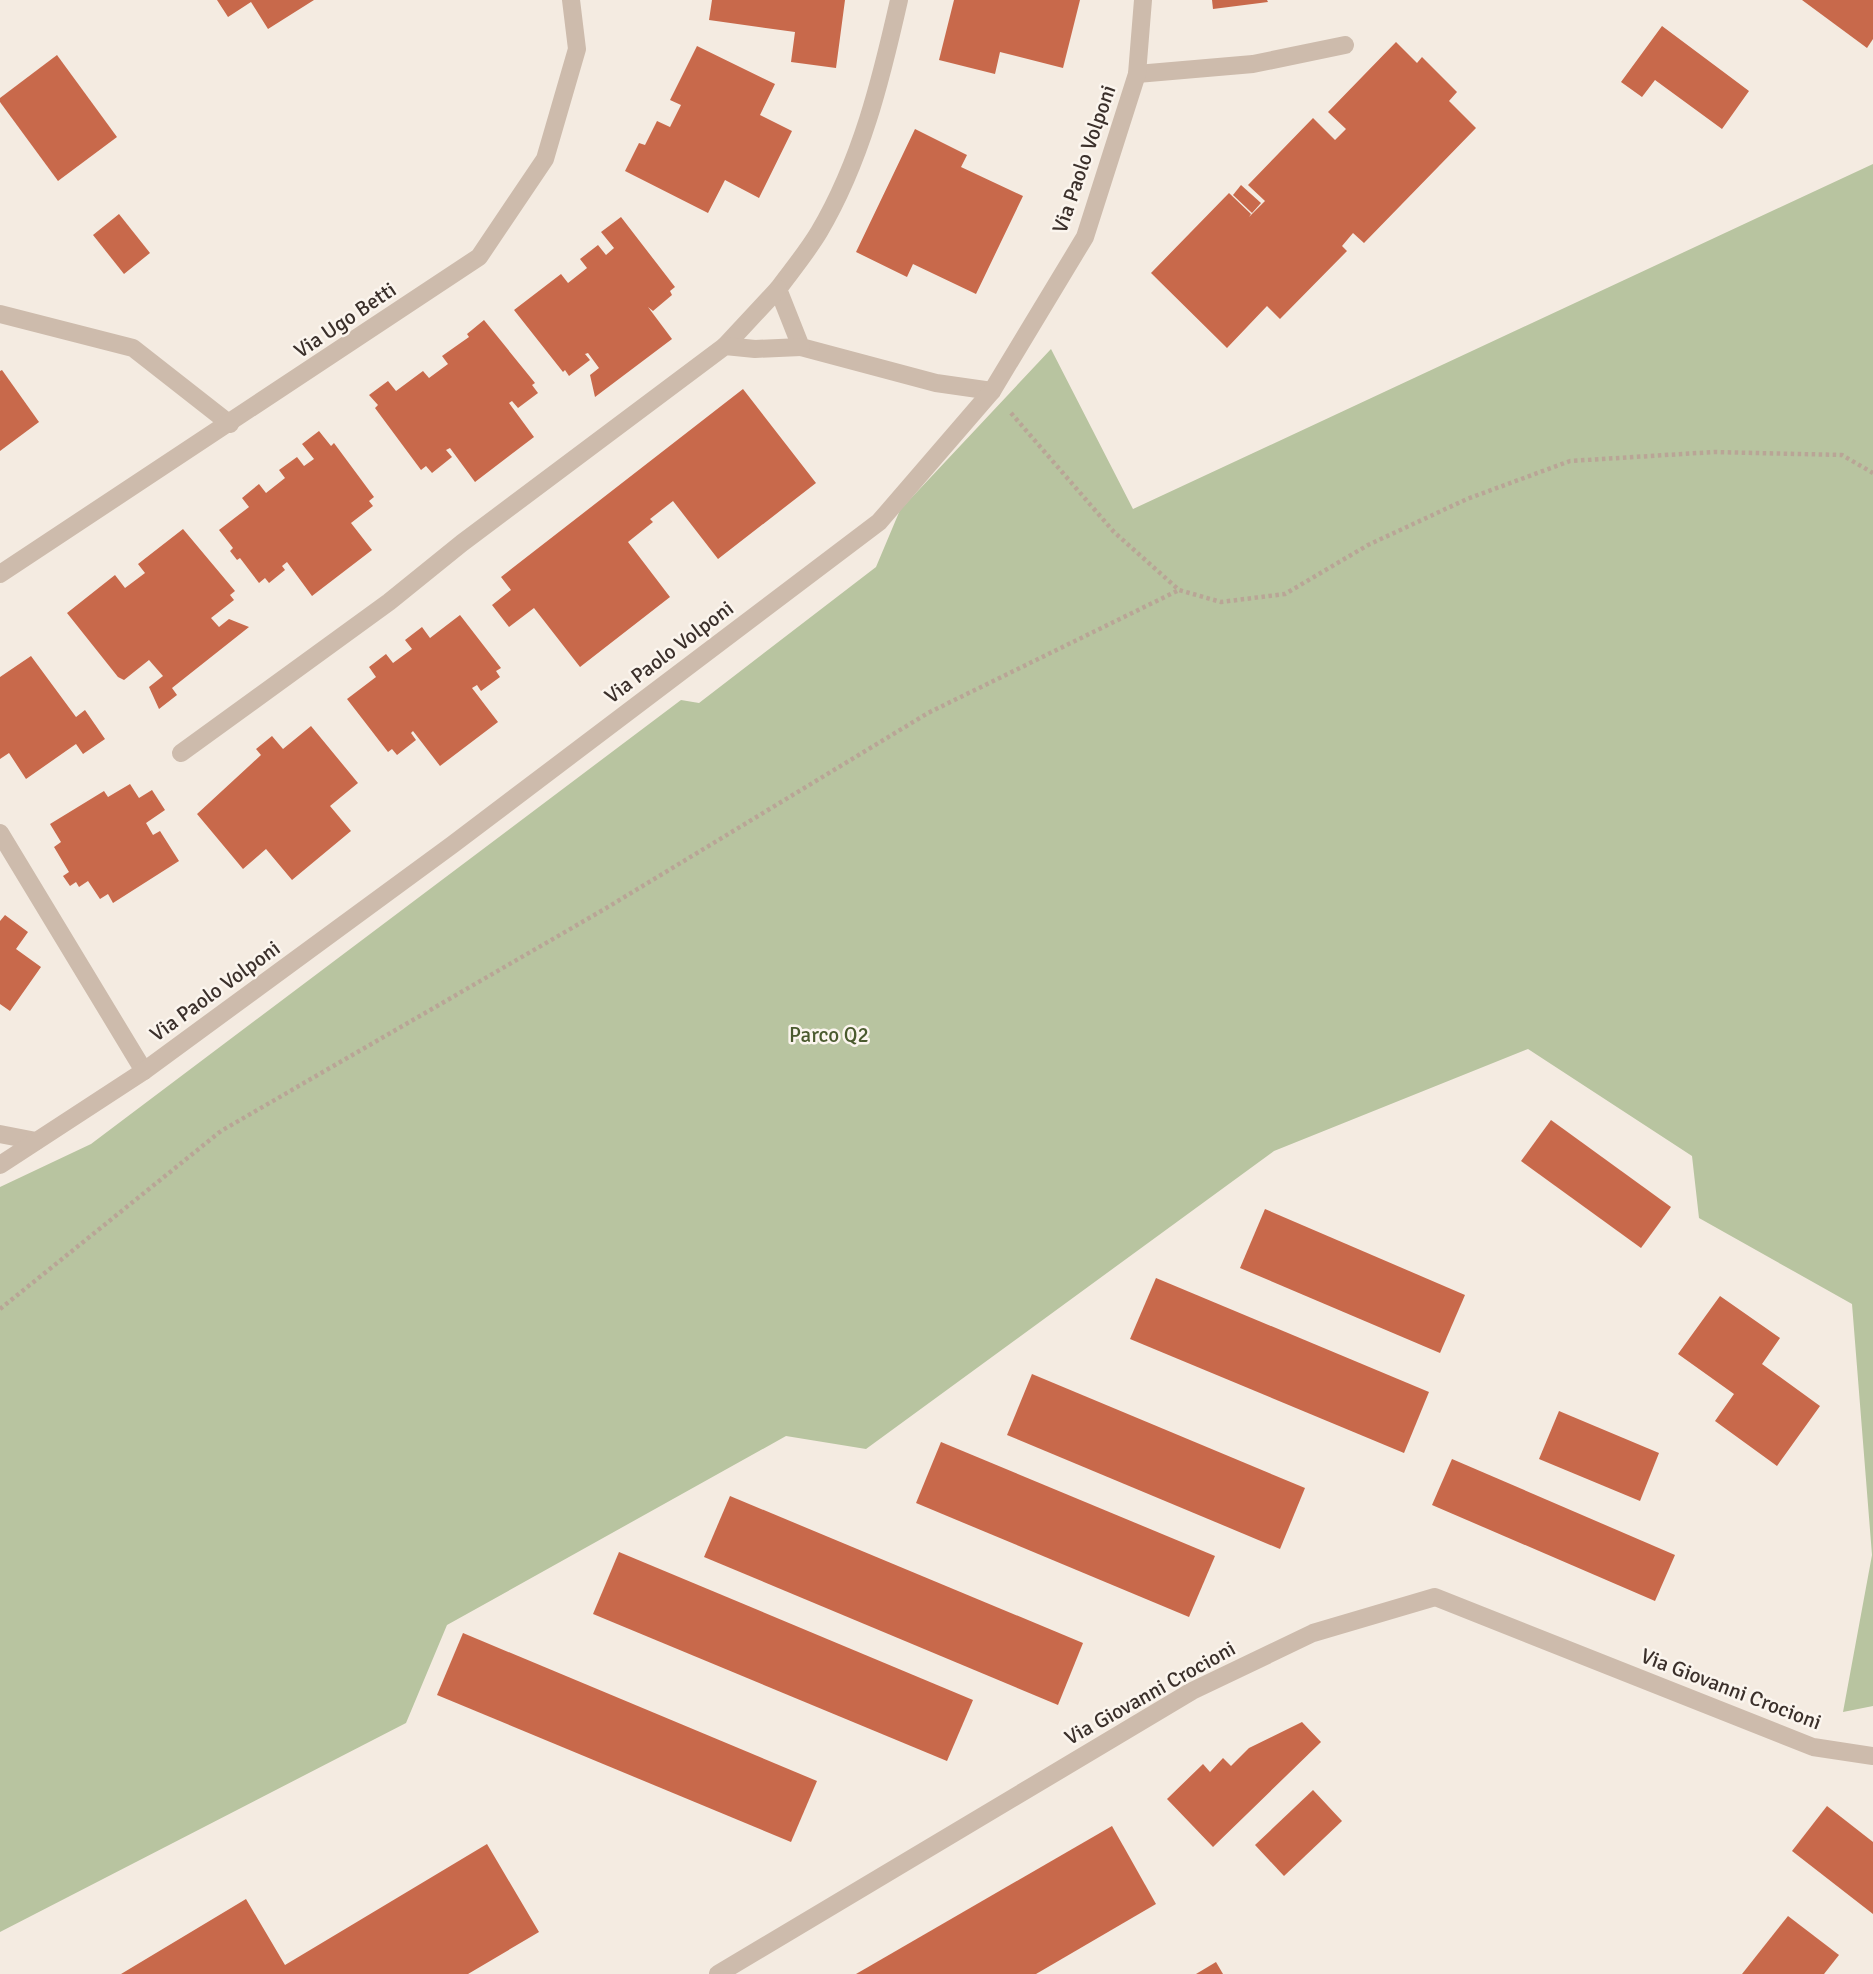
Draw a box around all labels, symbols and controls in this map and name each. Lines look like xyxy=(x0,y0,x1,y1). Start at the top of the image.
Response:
street label: Via Paolo Volponi xyxy=(1047,82,1121,236)
street label: Via Ugo Betti xyxy=(289,276,401,364)
street label: Via Paolo Volponi xyxy=(599,595,739,709)
street label: Via Paolo Volponi xyxy=(145,935,285,1047)
park label: Parco Q2 xyxy=(789,1022,869,1048)
street label: Via Giovanni Crocioni xyxy=(1060,1635,1240,1751)
street label: Via Giovanni Crocioni xyxy=(1637,1643,1825,1735)

